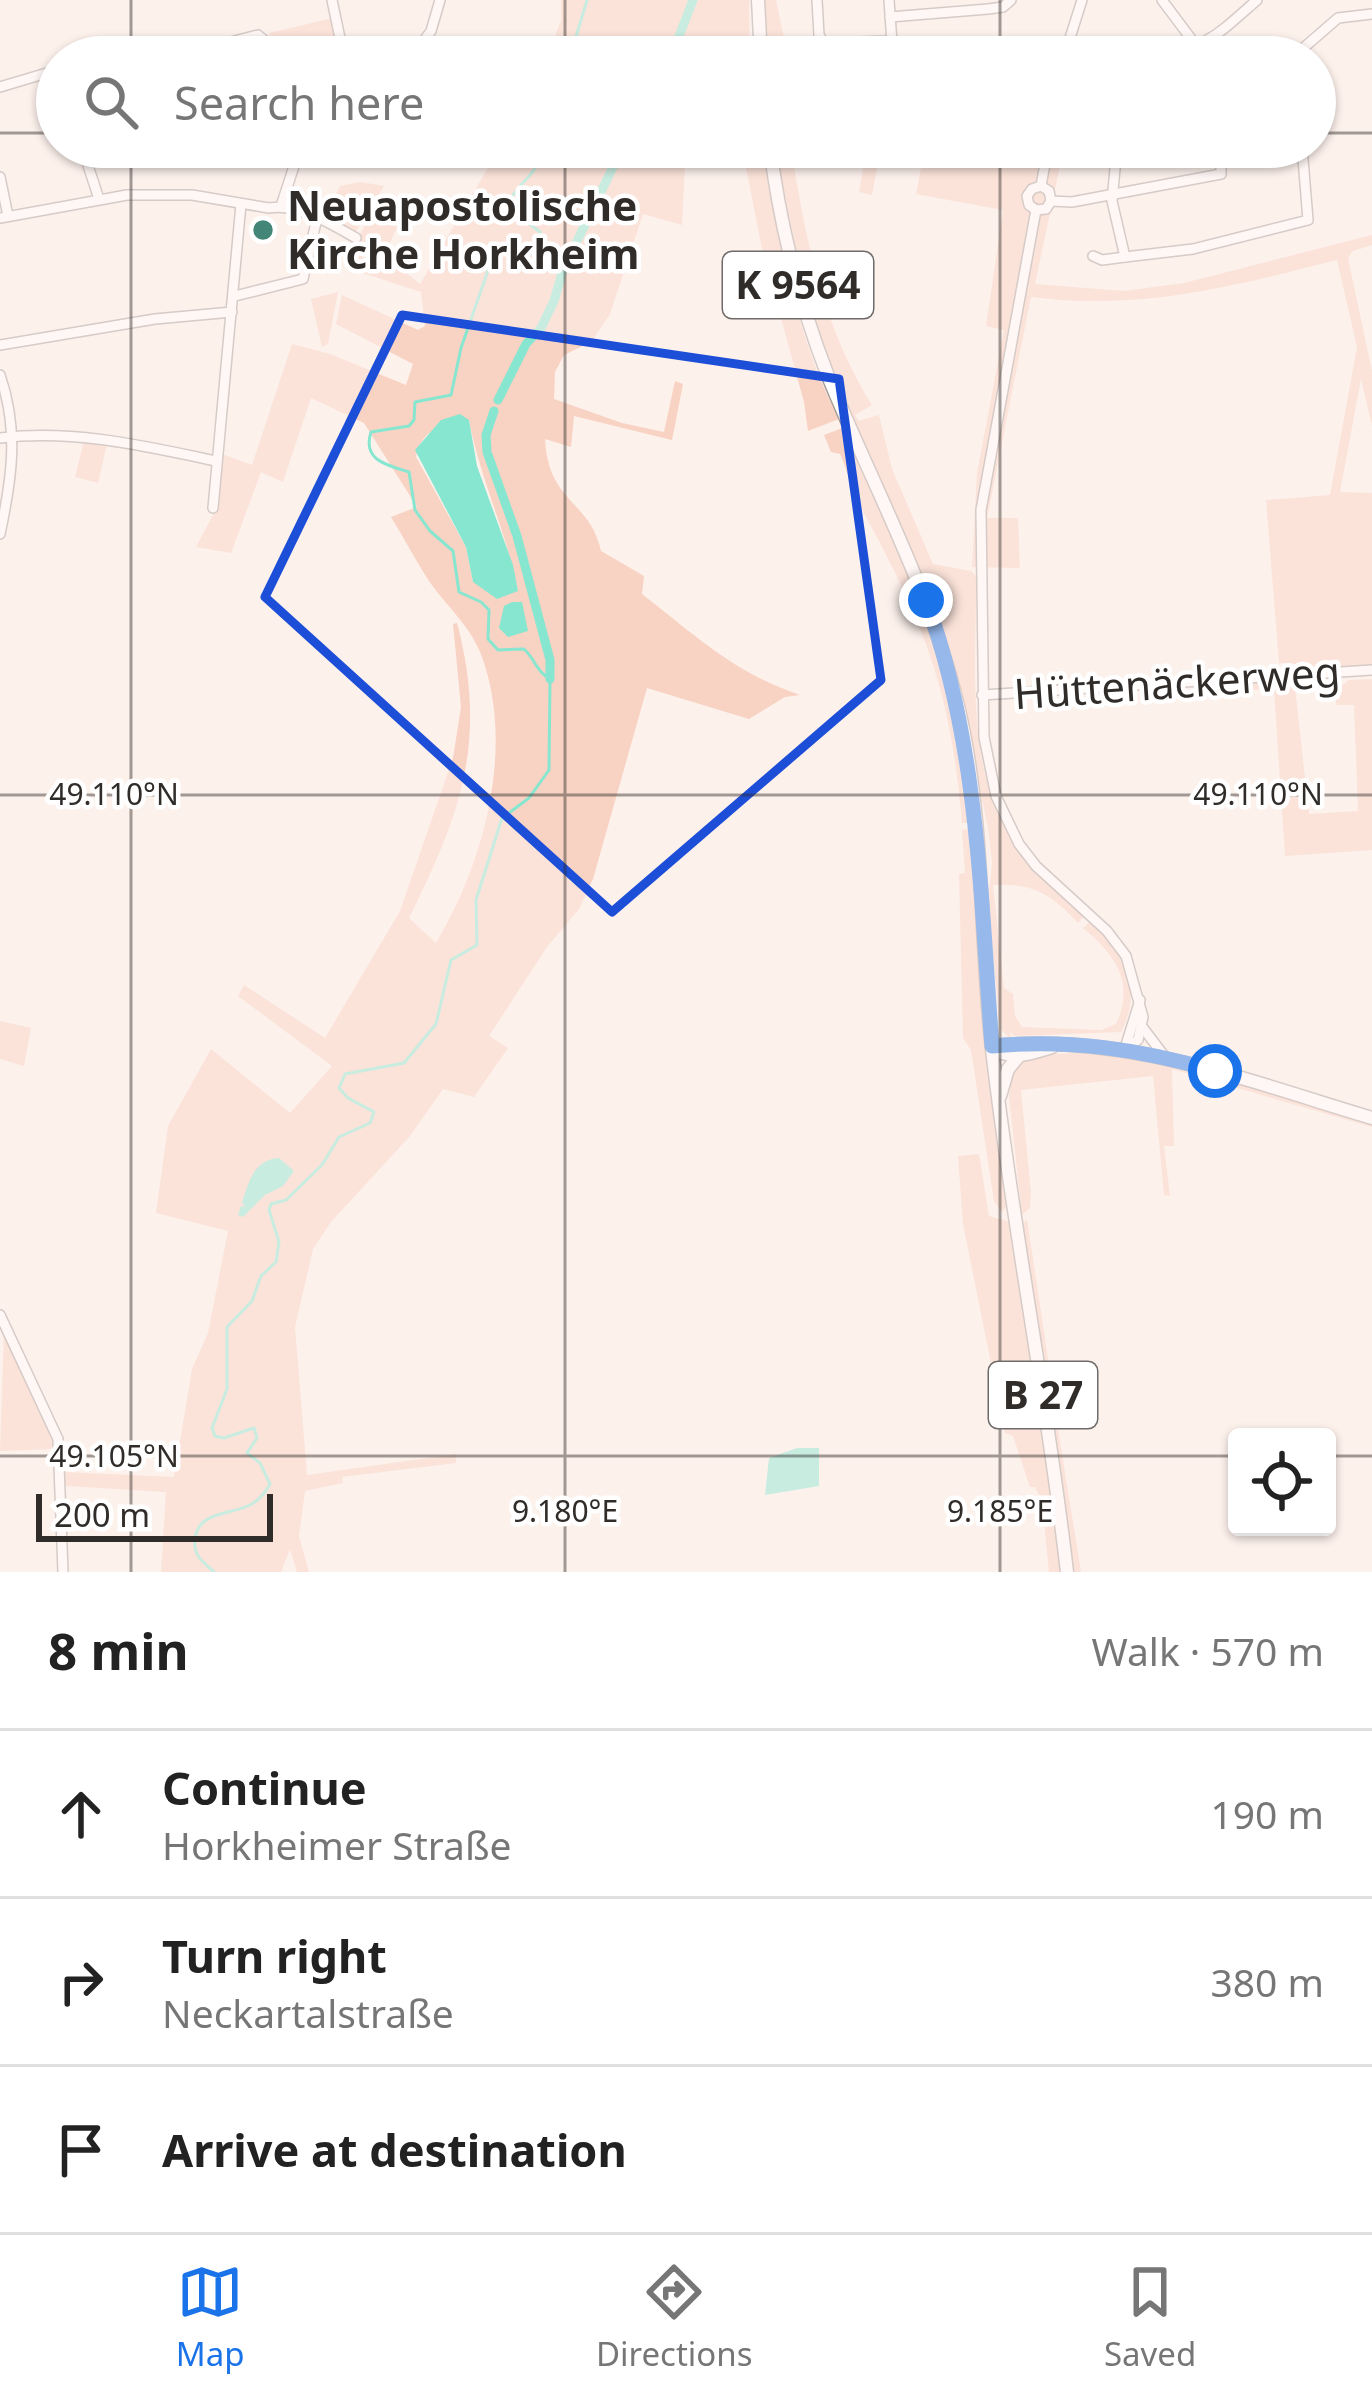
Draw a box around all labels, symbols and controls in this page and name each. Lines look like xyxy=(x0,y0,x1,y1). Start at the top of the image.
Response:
search box xyxy=(36,36,1336,168)
icon: search xyxy=(78,69,144,135)
text: Search here xyxy=(174,72,424,133)
place label: Neuapostolische Kirche Horkheim xyxy=(287,176,639,281)
marker: Neuapostolische Kirche Horkheim xyxy=(250,217,276,243)
road number: K 9564 xyxy=(723,252,873,318)
route end xyxy=(899,573,953,627)
street label: Hüttenäckerweg xyxy=(1012,642,1342,721)
text: 49.110°N xyxy=(49,773,179,814)
text: 49.110°N xyxy=(1193,773,1323,814)
route start xyxy=(1188,1044,1242,1098)
road number: B 27 xyxy=(989,1362,1097,1428)
map controls xyxy=(1228,1428,1336,1536)
button: locate xyxy=(1228,1428,1336,1536)
text: 49.105°N xyxy=(49,1435,179,1476)
scale bar xyxy=(36,1488,273,1541)
text: 9.180°E xyxy=(512,1490,618,1531)
text: 9.185°E xyxy=(947,1490,1053,1531)
text: 200 m xyxy=(54,1492,150,1537)
text: 8 min xyxy=(48,1615,189,1685)
text: Walk · 570 m xyxy=(1091,1624,1324,1677)
text: Continue xyxy=(162,1757,367,1818)
icon: ahead xyxy=(48,1781,114,1847)
text: 190 m xyxy=(1210,1787,1324,1840)
text: Horkheimer Straße xyxy=(162,1818,512,1871)
text: Turn right xyxy=(162,1925,387,1986)
icon: right xyxy=(48,1949,114,2015)
text: 380 m xyxy=(1210,1955,1324,2008)
text: Neckartalstraße xyxy=(162,1986,454,2039)
icon: arrive xyxy=(48,2117,114,2183)
text: Arrive at destination xyxy=(162,2119,627,2180)
tab: Map xyxy=(176,2259,244,2376)
tab: Directions xyxy=(596,2259,753,2376)
tab: Saved xyxy=(1104,2259,1196,2376)

